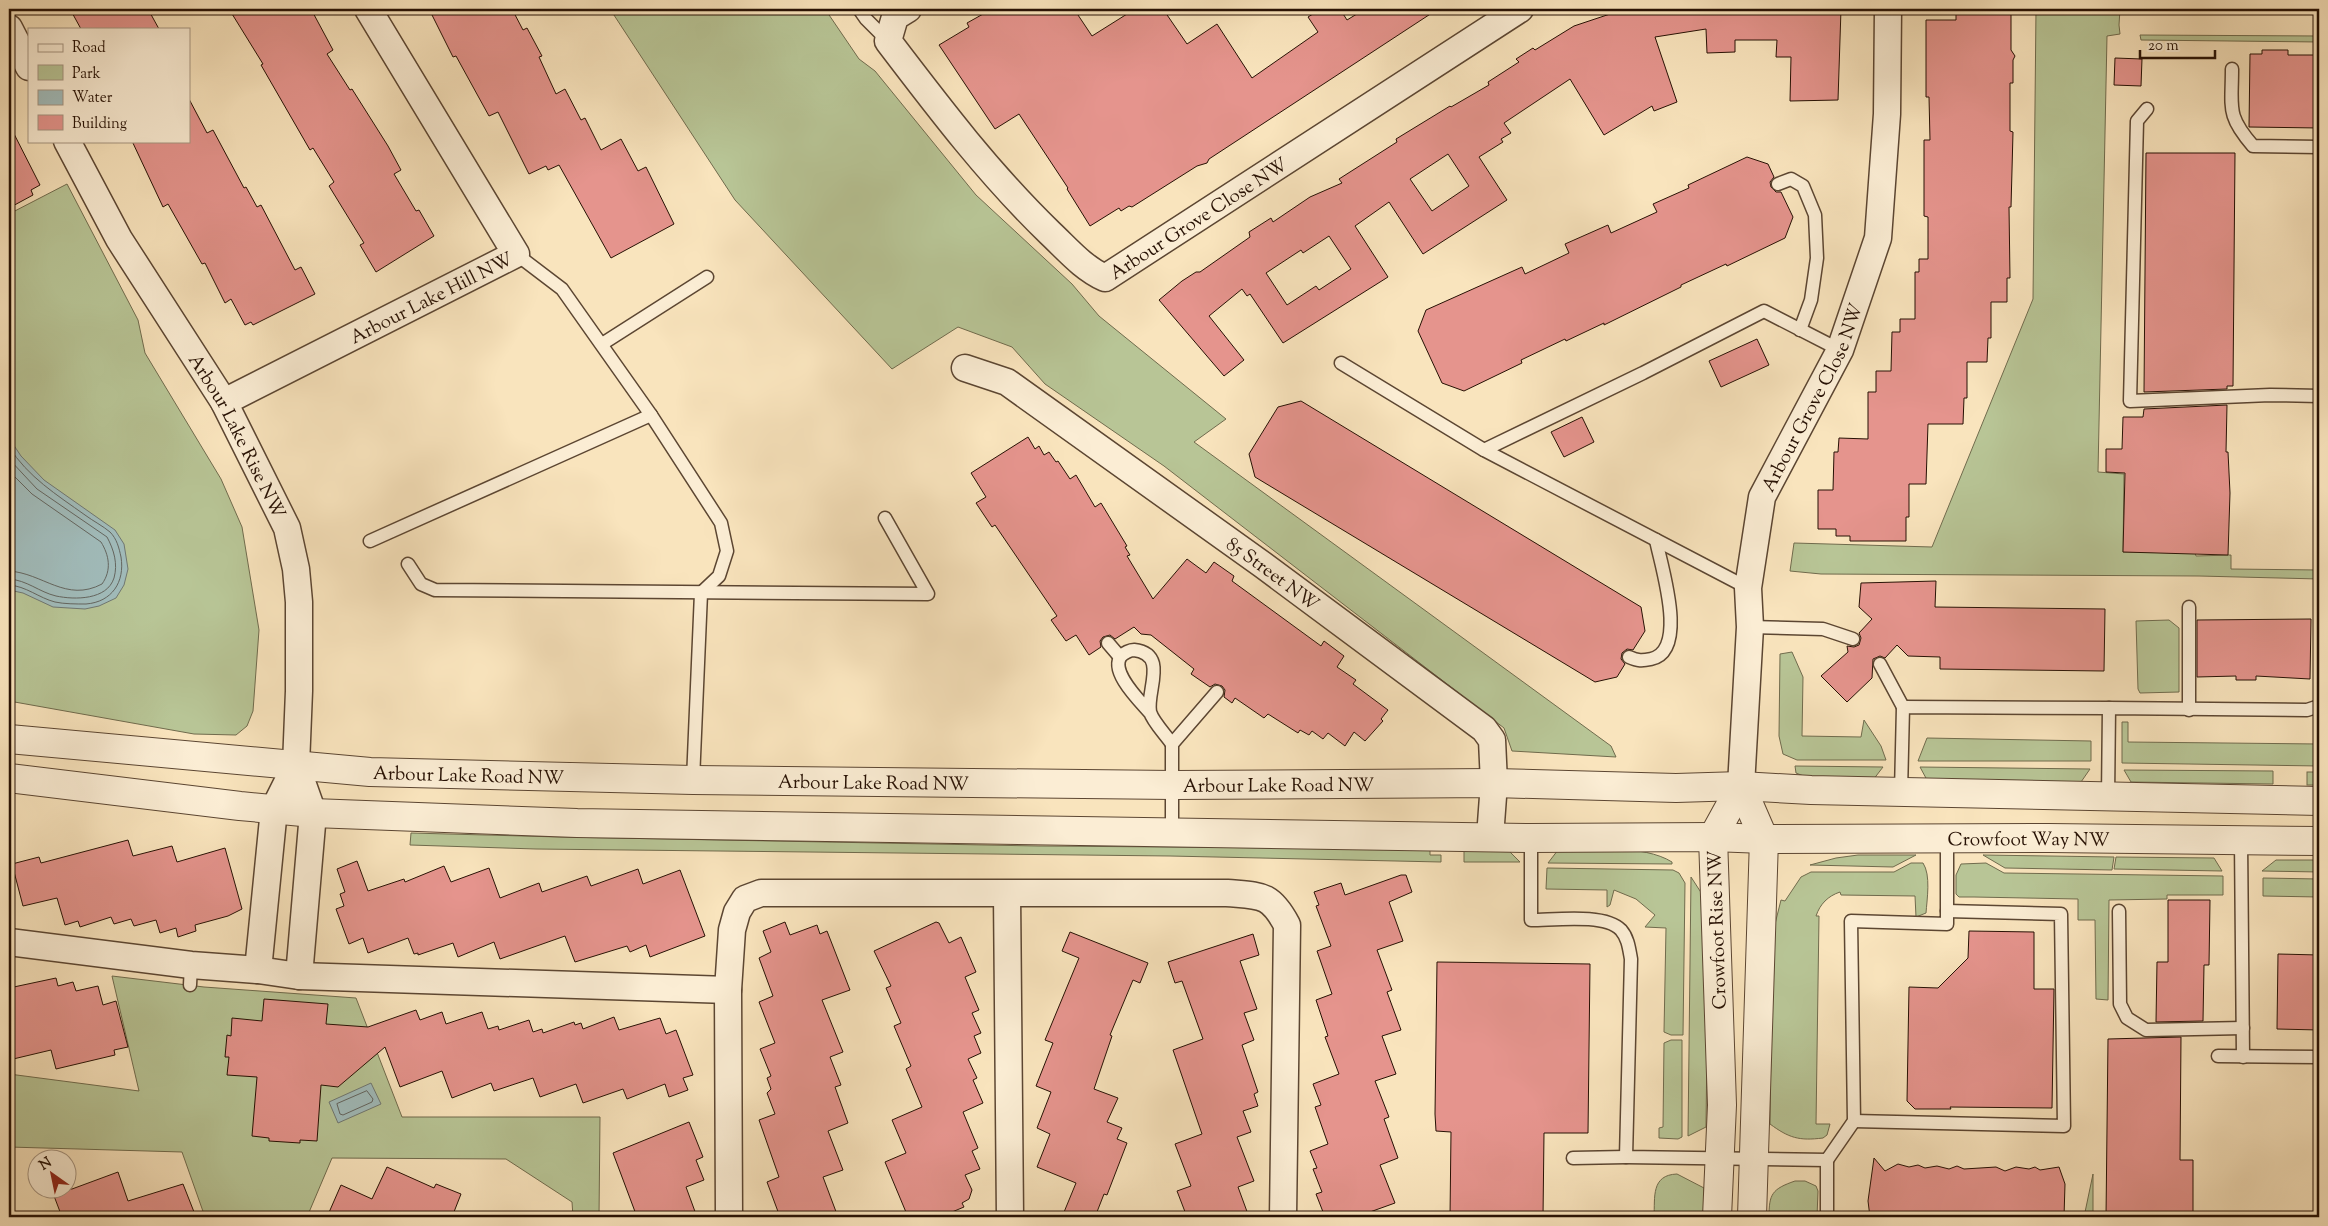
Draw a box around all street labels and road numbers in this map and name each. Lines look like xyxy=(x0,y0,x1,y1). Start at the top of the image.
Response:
street label: Arbour Grove Close NW xyxy=(1105,152,1294,288)
street label: Arbour Lake Hill NW xyxy=(346,247,518,352)
street label: Arbour Grove Close NW xyxy=(1756,300,1871,497)
street label: Arbour Lake Rise NW xyxy=(180,349,291,524)
street label: 85 Street NW xyxy=(1220,532,1324,618)
street label: Arbour Lake Road NW xyxy=(372,761,564,793)
street label: Arbour Lake Road NW xyxy=(778,770,969,799)
street label: Arbour Lake Road NW xyxy=(1183,773,1374,801)
street label: Crowfoot Way NW xyxy=(1948,827,2110,855)
street label: Crowfoot Rise NW xyxy=(1702,850,1735,1010)

